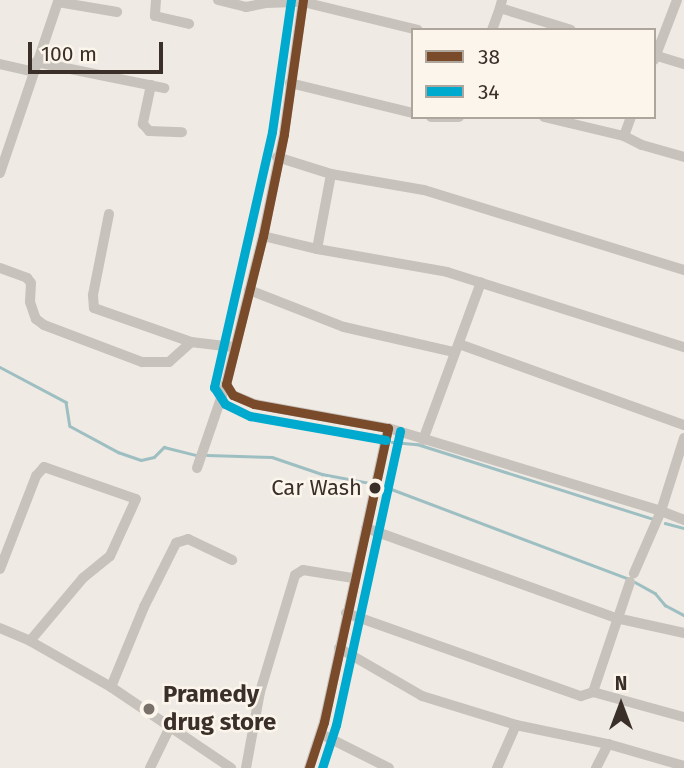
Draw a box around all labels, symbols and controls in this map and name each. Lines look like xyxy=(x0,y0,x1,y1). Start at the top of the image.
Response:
scale bar xyxy=(32,28,166,72)
legend xyxy=(411,28,656,119)
text: 100 m xyxy=(41,41,97,67)
text: 38 xyxy=(478,44,500,70)
text: 34 xyxy=(478,79,500,105)
place label: Car Wash xyxy=(271,475,362,501)
marker: Car Wash xyxy=(368,481,382,495)
north arrow xyxy=(586,670,656,740)
text: N xyxy=(615,672,627,695)
place label: Pramedy drug store xyxy=(163,681,276,737)
marker: Pramedy drug store xyxy=(141,701,157,717)

